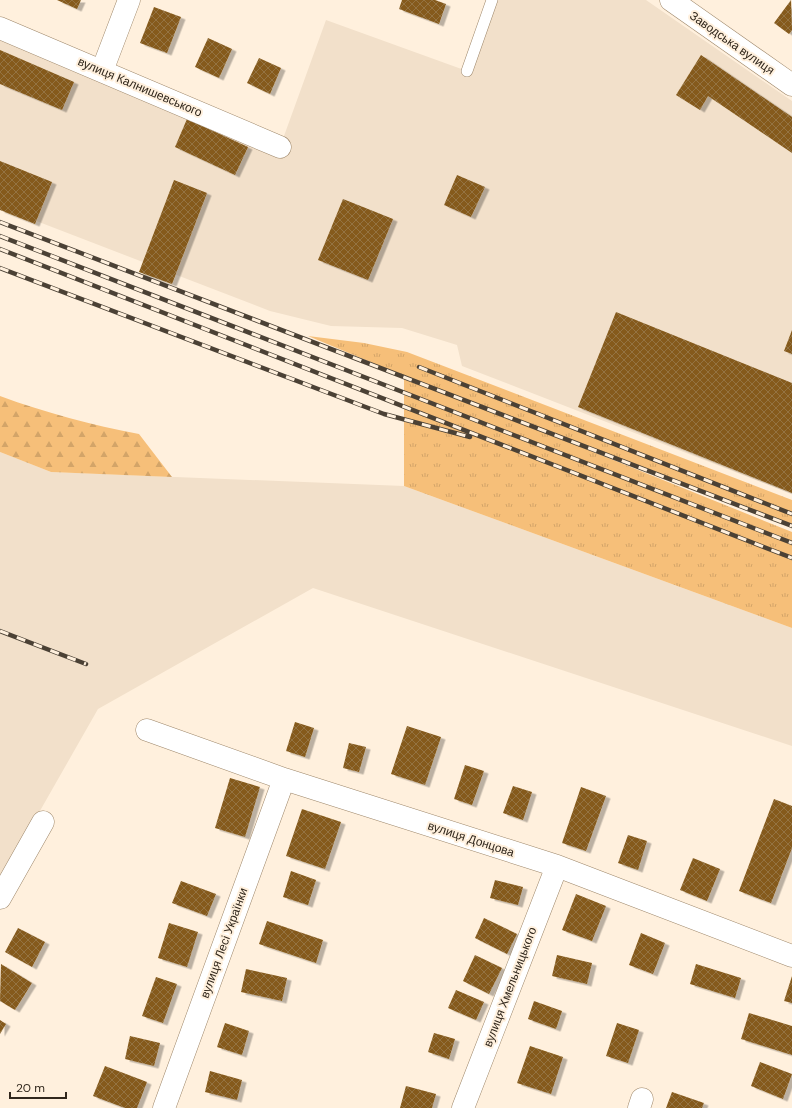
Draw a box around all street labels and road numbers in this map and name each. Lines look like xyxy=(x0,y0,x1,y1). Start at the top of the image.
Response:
street label: Заводська вулиця xyxy=(686,8,778,78)
street label: вулиця Калнишевського xyxy=(75,54,205,121)
street label: вулиця Донцова xyxy=(426,817,517,861)
street label: вулиця Лесі Українки xyxy=(197,886,251,1000)
street label: вулиця Хмельницького xyxy=(480,924,540,1049)

